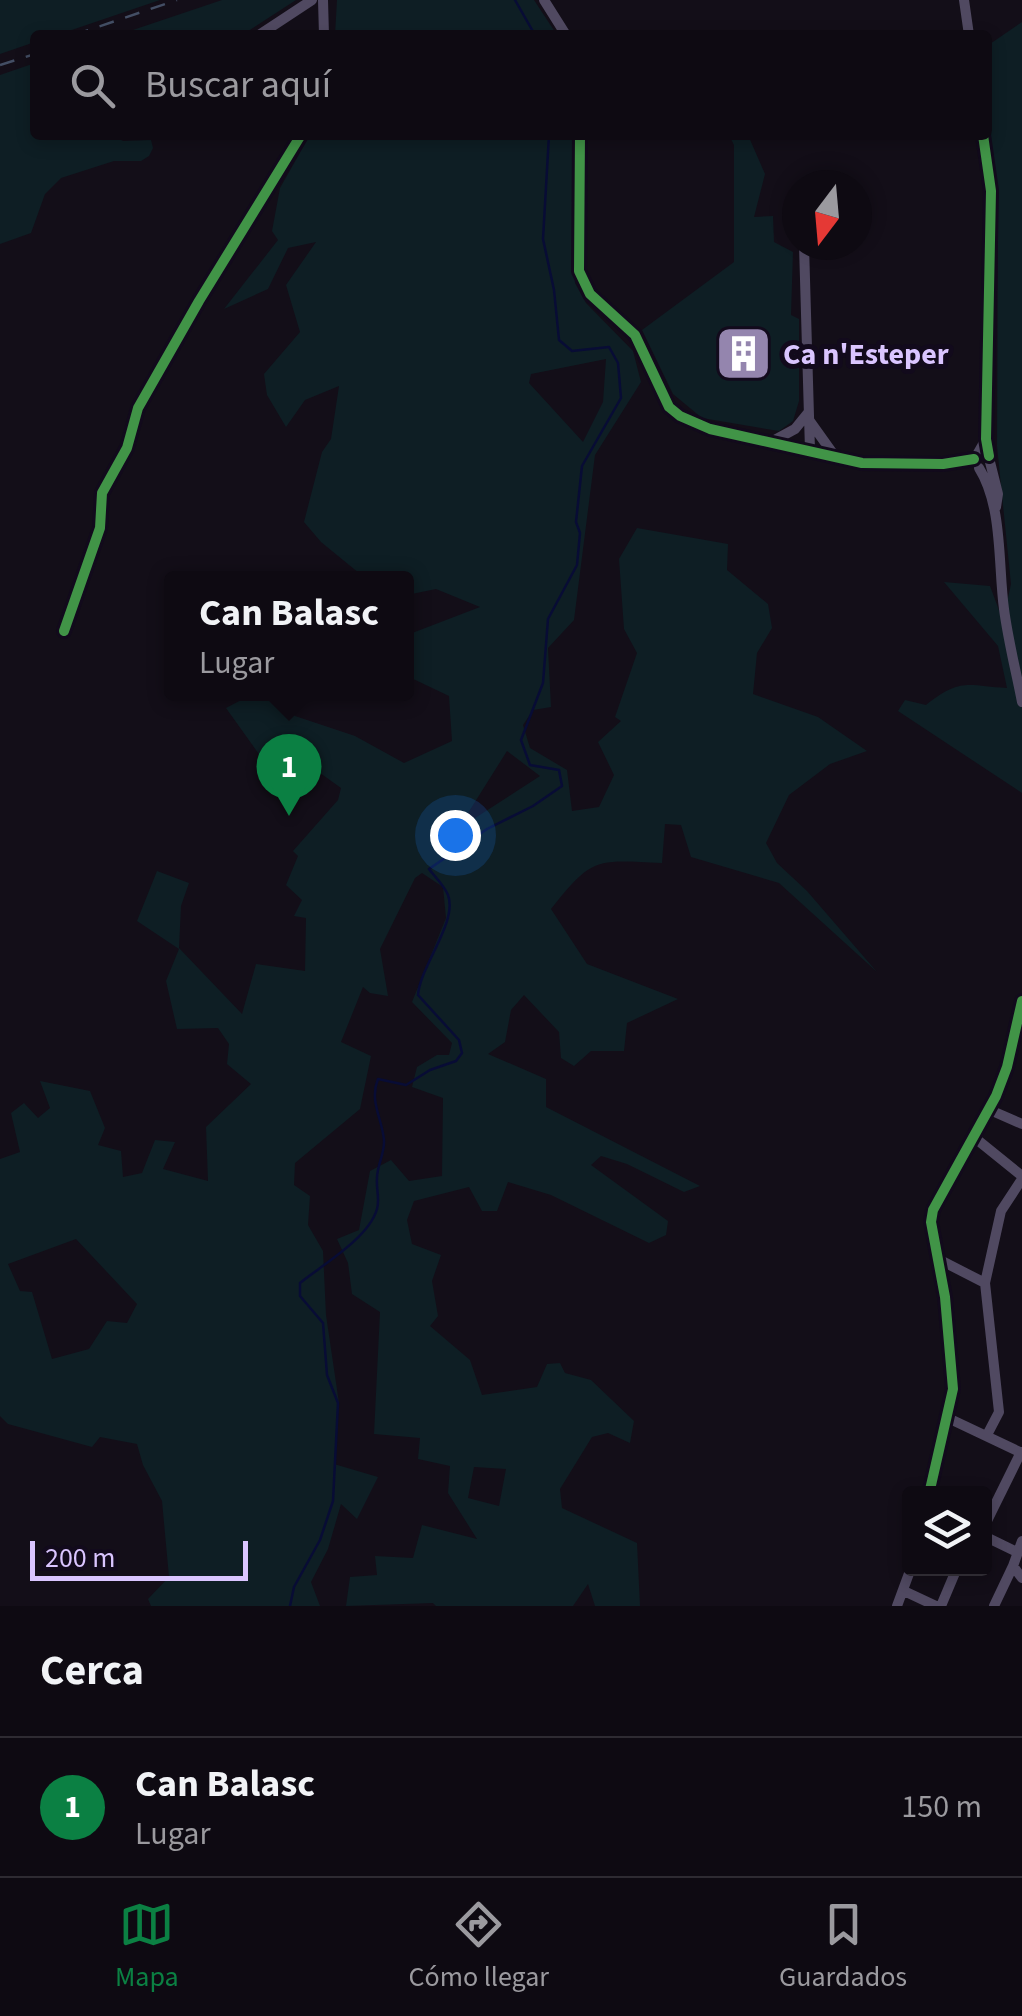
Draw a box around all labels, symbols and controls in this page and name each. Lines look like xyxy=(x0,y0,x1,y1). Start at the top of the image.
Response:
search box xyxy=(30,30,992,140)
icon: search xyxy=(65,58,120,113)
text: Buscar aquí xyxy=(145,58,331,112)
north arrow xyxy=(782,170,872,260)
building icon: Ca n'Esteper xyxy=(714,324,774,384)
place label: Ca n'Esteper xyxy=(783,333,949,376)
popup xyxy=(164,571,414,701)
text: Can Balasc xyxy=(199,586,379,640)
text: Lugar xyxy=(199,640,274,686)
pin: 1 xyxy=(256,734,322,816)
your location xyxy=(430,810,481,861)
map controls xyxy=(902,1486,992,1576)
button: layers xyxy=(902,1486,992,1576)
scale bar xyxy=(30,1536,248,1580)
text: 200 m xyxy=(45,1538,116,1578)
text: Cerca xyxy=(40,1641,144,1701)
text: Can Balasc xyxy=(135,1757,315,1811)
text: 1 xyxy=(64,1784,81,1830)
text: 150 m xyxy=(901,1784,982,1830)
text: Lugar xyxy=(135,1811,210,1857)
tab: Mapa xyxy=(115,1897,179,1997)
tab: Cómo llegar xyxy=(409,1897,549,1997)
tab: Guardados xyxy=(779,1897,907,1997)

